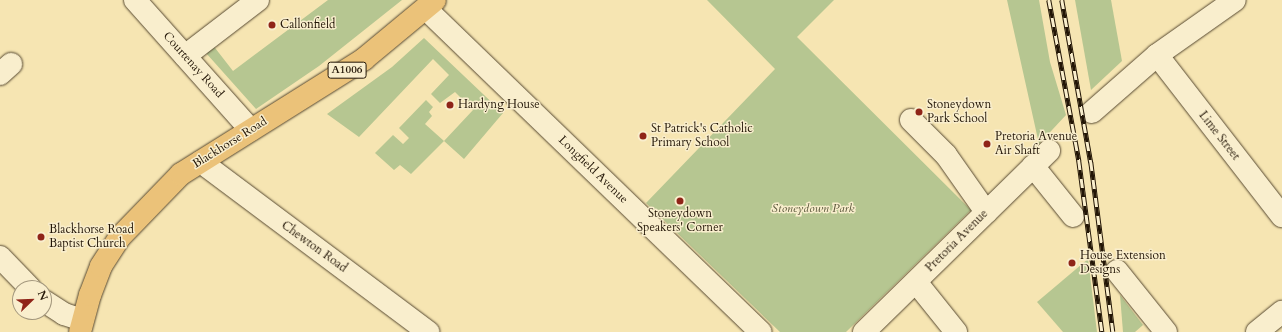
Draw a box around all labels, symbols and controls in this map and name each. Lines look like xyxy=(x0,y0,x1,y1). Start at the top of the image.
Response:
place label: Callonfield xyxy=(280,18,335,32)
marker: Callonfield xyxy=(267,20,277,30)
street label: Courtenay Road xyxy=(160,29,226,101)
road number: A1006 xyxy=(327,61,367,79)
place label: Hardyng House xyxy=(458,98,540,112)
place label: Stoneydown Park School xyxy=(927,98,991,126)
marker: Hardyng House xyxy=(445,100,455,110)
marker: Stoneydown Park School xyxy=(914,107,924,117)
street label: Lime Street xyxy=(1195,109,1243,163)
street label: Blackhorse Road xyxy=(190,114,270,172)
place label: St Patrick's Catholic Primary School xyxy=(651,122,753,150)
place label: Pretoria Avenue Air Shaft xyxy=(995,130,1077,158)
marker: St Patrick's Catholic Primary School xyxy=(638,131,648,141)
street label: Longfield Avenue xyxy=(555,133,631,207)
marker: Pretoria Avenue Air Shaft xyxy=(982,139,992,149)
marker: Stoneydown Speakers' Corner xyxy=(675,196,685,206)
park label: Stoneydown Park xyxy=(771,202,855,216)
place label: Stoneydown Speakers' Corner xyxy=(637,207,723,235)
street label: Pretoria Avenue xyxy=(923,207,991,275)
street label: Chewton Road xyxy=(278,218,350,276)
place label: Blackhorse Road Baptist Church xyxy=(49,223,134,251)
marker: Blackhorse Road Baptist Church xyxy=(36,232,46,242)
place label: House Extension Designs xyxy=(1080,249,1166,277)
marker: House Extension Designs xyxy=(1067,258,1077,268)
north arrow xyxy=(12,280,52,320)
text: N xyxy=(34,288,51,303)

